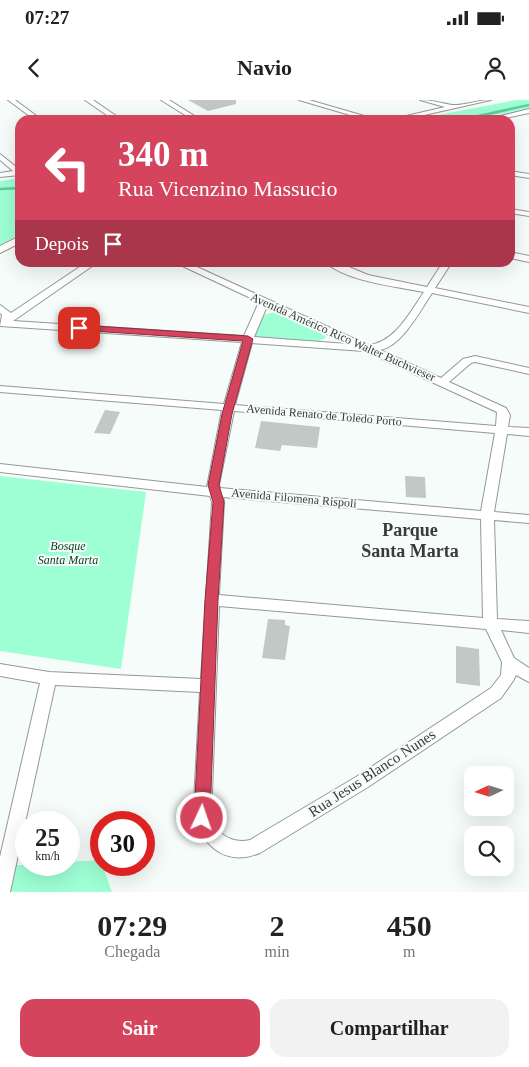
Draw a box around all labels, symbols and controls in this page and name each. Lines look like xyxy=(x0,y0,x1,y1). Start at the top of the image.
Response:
text: 07:27 xyxy=(25,7,69,28)
icon: back xyxy=(20,54,48,82)
icon: person xyxy=(481,54,509,82)
text: Navio xyxy=(237,55,292,80)
icon: left xyxy=(35,135,100,200)
text: 340 m xyxy=(118,135,208,174)
text: Rua Vicenzino Massucio xyxy=(118,176,337,201)
icon: arrive xyxy=(99,230,127,258)
text: Depois xyxy=(35,233,89,254)
street label: Avenida Américo Rico Walter Buchvieser xyxy=(248,290,438,384)
pin xyxy=(58,307,100,349)
icon: arrive xyxy=(65,314,93,342)
street label: Avenida Renato de Toledo Porto xyxy=(246,401,402,429)
street label: Avenida Filomena Rispoli xyxy=(231,486,358,511)
district label: Parque Santa Marta xyxy=(361,520,459,561)
park label: Bosque Santa Marta xyxy=(38,539,98,567)
street label: Rua Jesus Blanco Nunes xyxy=(306,726,439,820)
north arrow xyxy=(464,766,514,816)
map controls xyxy=(464,766,514,876)
position arrow xyxy=(175,791,227,843)
speed limit sign: 30 xyxy=(90,811,155,876)
text: 25 xyxy=(35,824,60,851)
button: search xyxy=(464,826,514,876)
text: km/h xyxy=(35,849,60,863)
text: 07:29 xyxy=(97,909,167,942)
text: 2 xyxy=(269,909,284,942)
text: 450 xyxy=(387,909,432,942)
text: Chegada xyxy=(104,943,160,960)
text: min xyxy=(265,943,289,960)
text: m xyxy=(403,943,415,960)
button: Sair xyxy=(20,999,260,1057)
button: Compartilhar xyxy=(270,999,509,1057)

